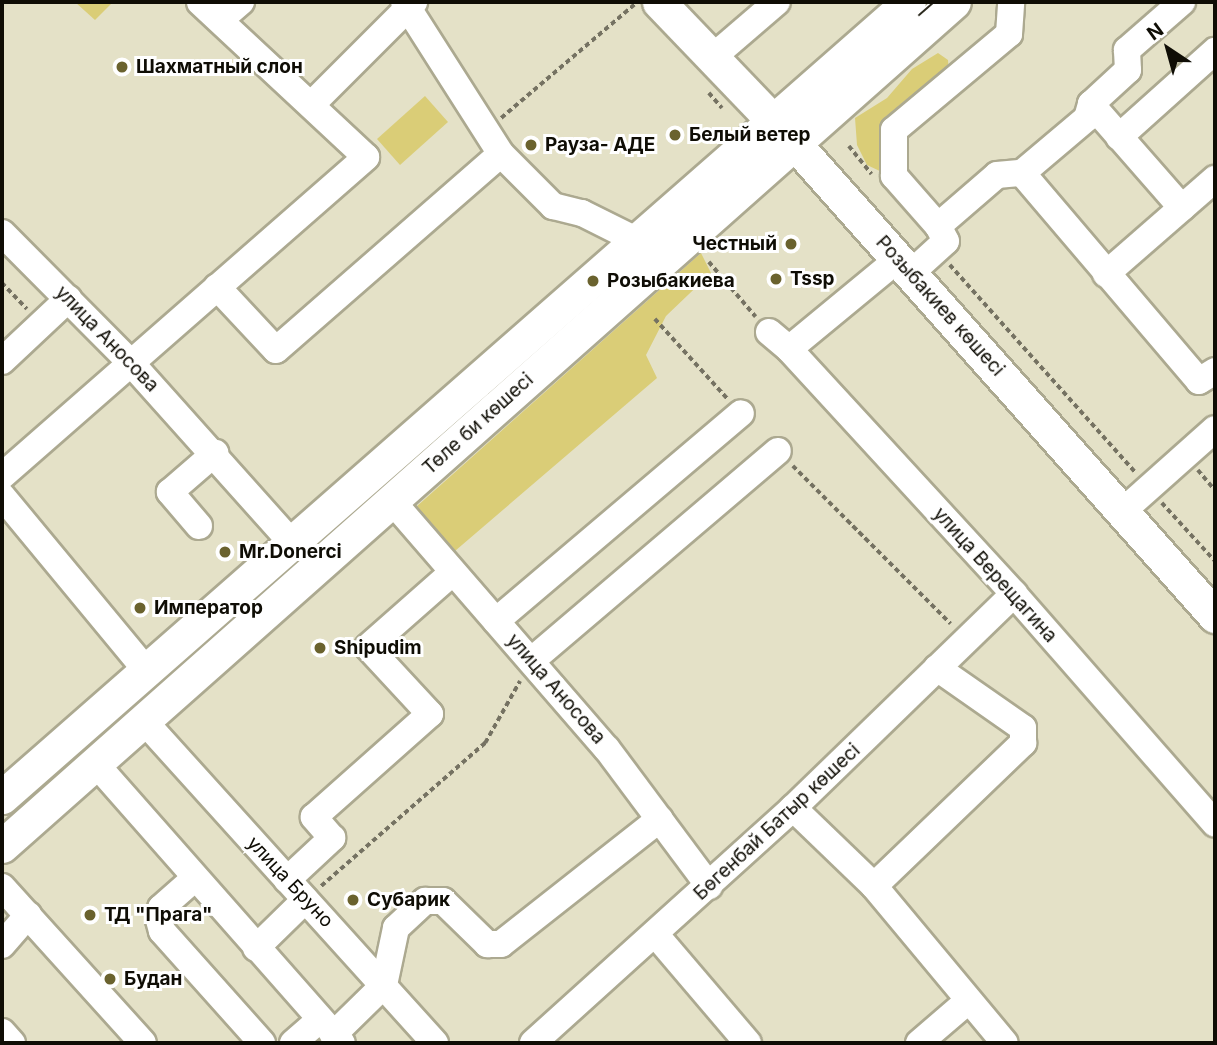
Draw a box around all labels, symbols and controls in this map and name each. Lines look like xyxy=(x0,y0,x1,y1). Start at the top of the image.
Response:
north arrow xyxy=(1133,14,1203,84)
text: N xyxy=(1143,18,1168,45)
place label: Шахматный слон xyxy=(136,56,303,78)
marker: Шахматный слон xyxy=(114,59,130,75)
place label: Белый ветер xyxy=(689,124,811,146)
marker: Белый ветер xyxy=(667,127,683,143)
place label: Рауза- АДЕ xyxy=(545,134,655,156)
marker: Рауза- АДЕ xyxy=(523,137,539,153)
street label: Розыбакиев көшесі xyxy=(871,231,1009,381)
place label: Честный xyxy=(692,233,777,255)
marker: Честный xyxy=(783,236,799,252)
place label: Tssp xyxy=(790,268,835,290)
place label: Розыбакиева xyxy=(607,270,735,292)
marker: Tssp xyxy=(768,271,784,287)
marker: Розыбакиева xyxy=(585,273,601,289)
street label: улица Аносова xyxy=(51,281,163,397)
street label: Төле би көшесі xyxy=(418,368,538,480)
street label: улица Верещагина xyxy=(928,503,1062,647)
place label: Mr.Donerci xyxy=(239,541,342,563)
marker: Mr.Donerci xyxy=(217,544,233,560)
place label: Император xyxy=(154,597,263,619)
marker: Император xyxy=(132,600,148,616)
street label: улица Аносова xyxy=(502,629,610,749)
place label: Shipudim xyxy=(334,637,422,659)
marker: Shipudim xyxy=(312,640,328,656)
street label: Бөгенбай Батыр көшесі xyxy=(689,739,865,905)
street label: улица Бруно xyxy=(242,832,338,932)
place label: Субарик xyxy=(367,889,450,911)
marker: Субарик xyxy=(345,892,361,908)
place label: ТД "Прага" xyxy=(104,904,212,926)
marker: ТД "Прага" xyxy=(82,907,98,923)
place label: Будан xyxy=(124,968,182,990)
marker: Будан xyxy=(102,971,118,987)

